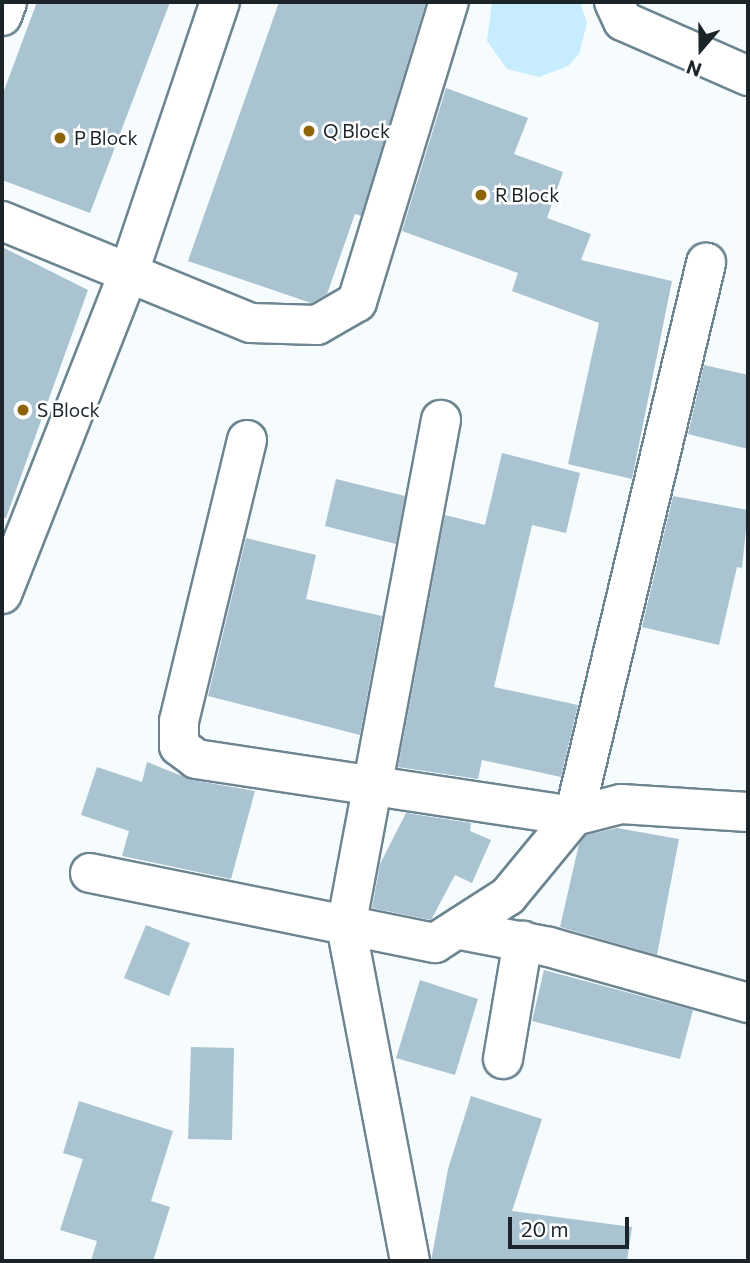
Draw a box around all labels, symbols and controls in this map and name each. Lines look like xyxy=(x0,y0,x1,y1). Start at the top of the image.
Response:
north arrow xyxy=(666,14,736,84)
text: N xyxy=(683,56,704,82)
place label: Q Block xyxy=(323,120,390,142)
marker: Q Block xyxy=(301,123,317,139)
place label: P Block xyxy=(74,127,138,149)
marker: P Block xyxy=(52,130,68,146)
place label: R Block xyxy=(495,184,560,206)
marker: R Block xyxy=(473,187,489,203)
place label: S Block xyxy=(37,399,100,421)
marker: S Block xyxy=(15,402,31,418)
scale bar xyxy=(512,1204,633,1248)
text: 20 m xyxy=(521,1216,569,1241)

